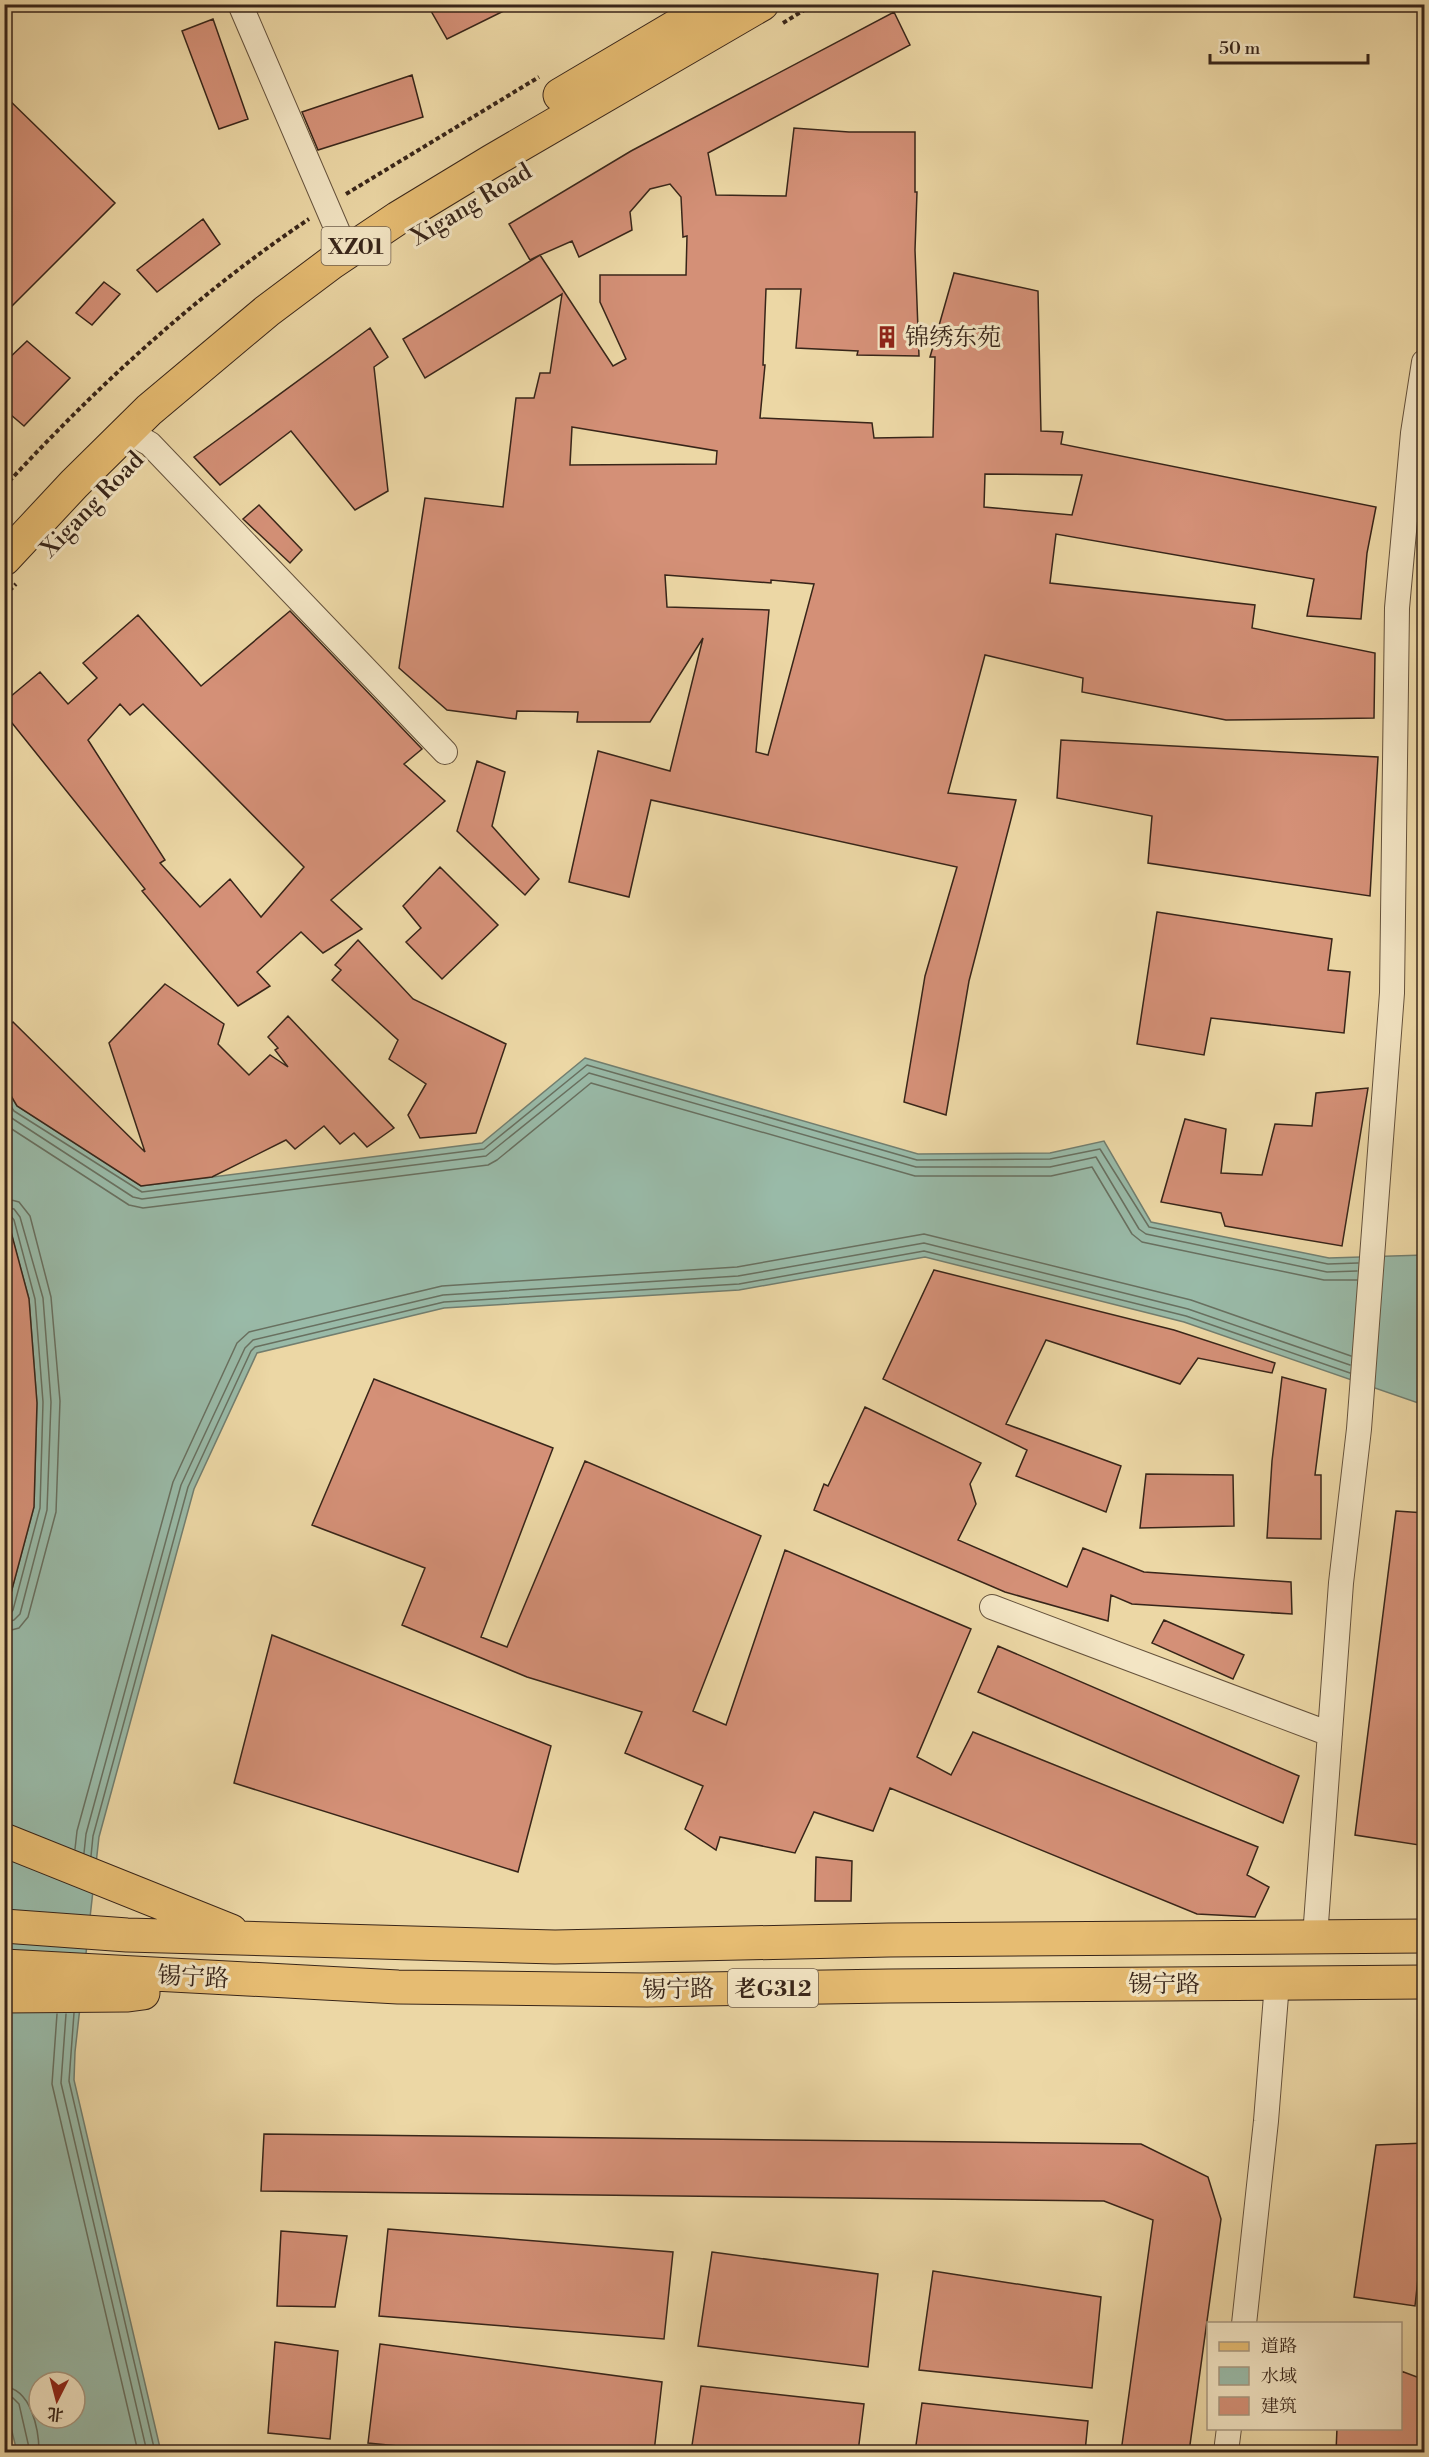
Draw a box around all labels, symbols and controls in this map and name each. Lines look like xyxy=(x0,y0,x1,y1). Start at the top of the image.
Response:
scale bar xyxy=(1210,27,1368,65)
text: 50 m xyxy=(1219,37,1261,60)
street label: Xigang Road xyxy=(405,157,538,253)
road number: XZ01 xyxy=(322,227,391,265)
place label: 锦绣东苑 xyxy=(905,323,1001,353)
building icon: 锦绣东苑 xyxy=(874,324,900,350)
street label: Xigang Road xyxy=(34,445,151,565)
street label: 锡宁路 xyxy=(156,1961,230,1995)
road number: 老G312 xyxy=(728,1969,818,2007)
street label: 锡宁路 xyxy=(1128,1970,1200,2000)
street label: 锡宁路 xyxy=(642,1974,714,2006)
legend xyxy=(1207,2322,1402,2430)
text: 道路 xyxy=(1261,2335,1297,2358)
text: 水域 xyxy=(1261,2365,1297,2388)
north arrow xyxy=(27,2370,87,2430)
text: 建筑 xyxy=(1261,2395,1297,2418)
text: 北 xyxy=(47,2403,65,2425)

